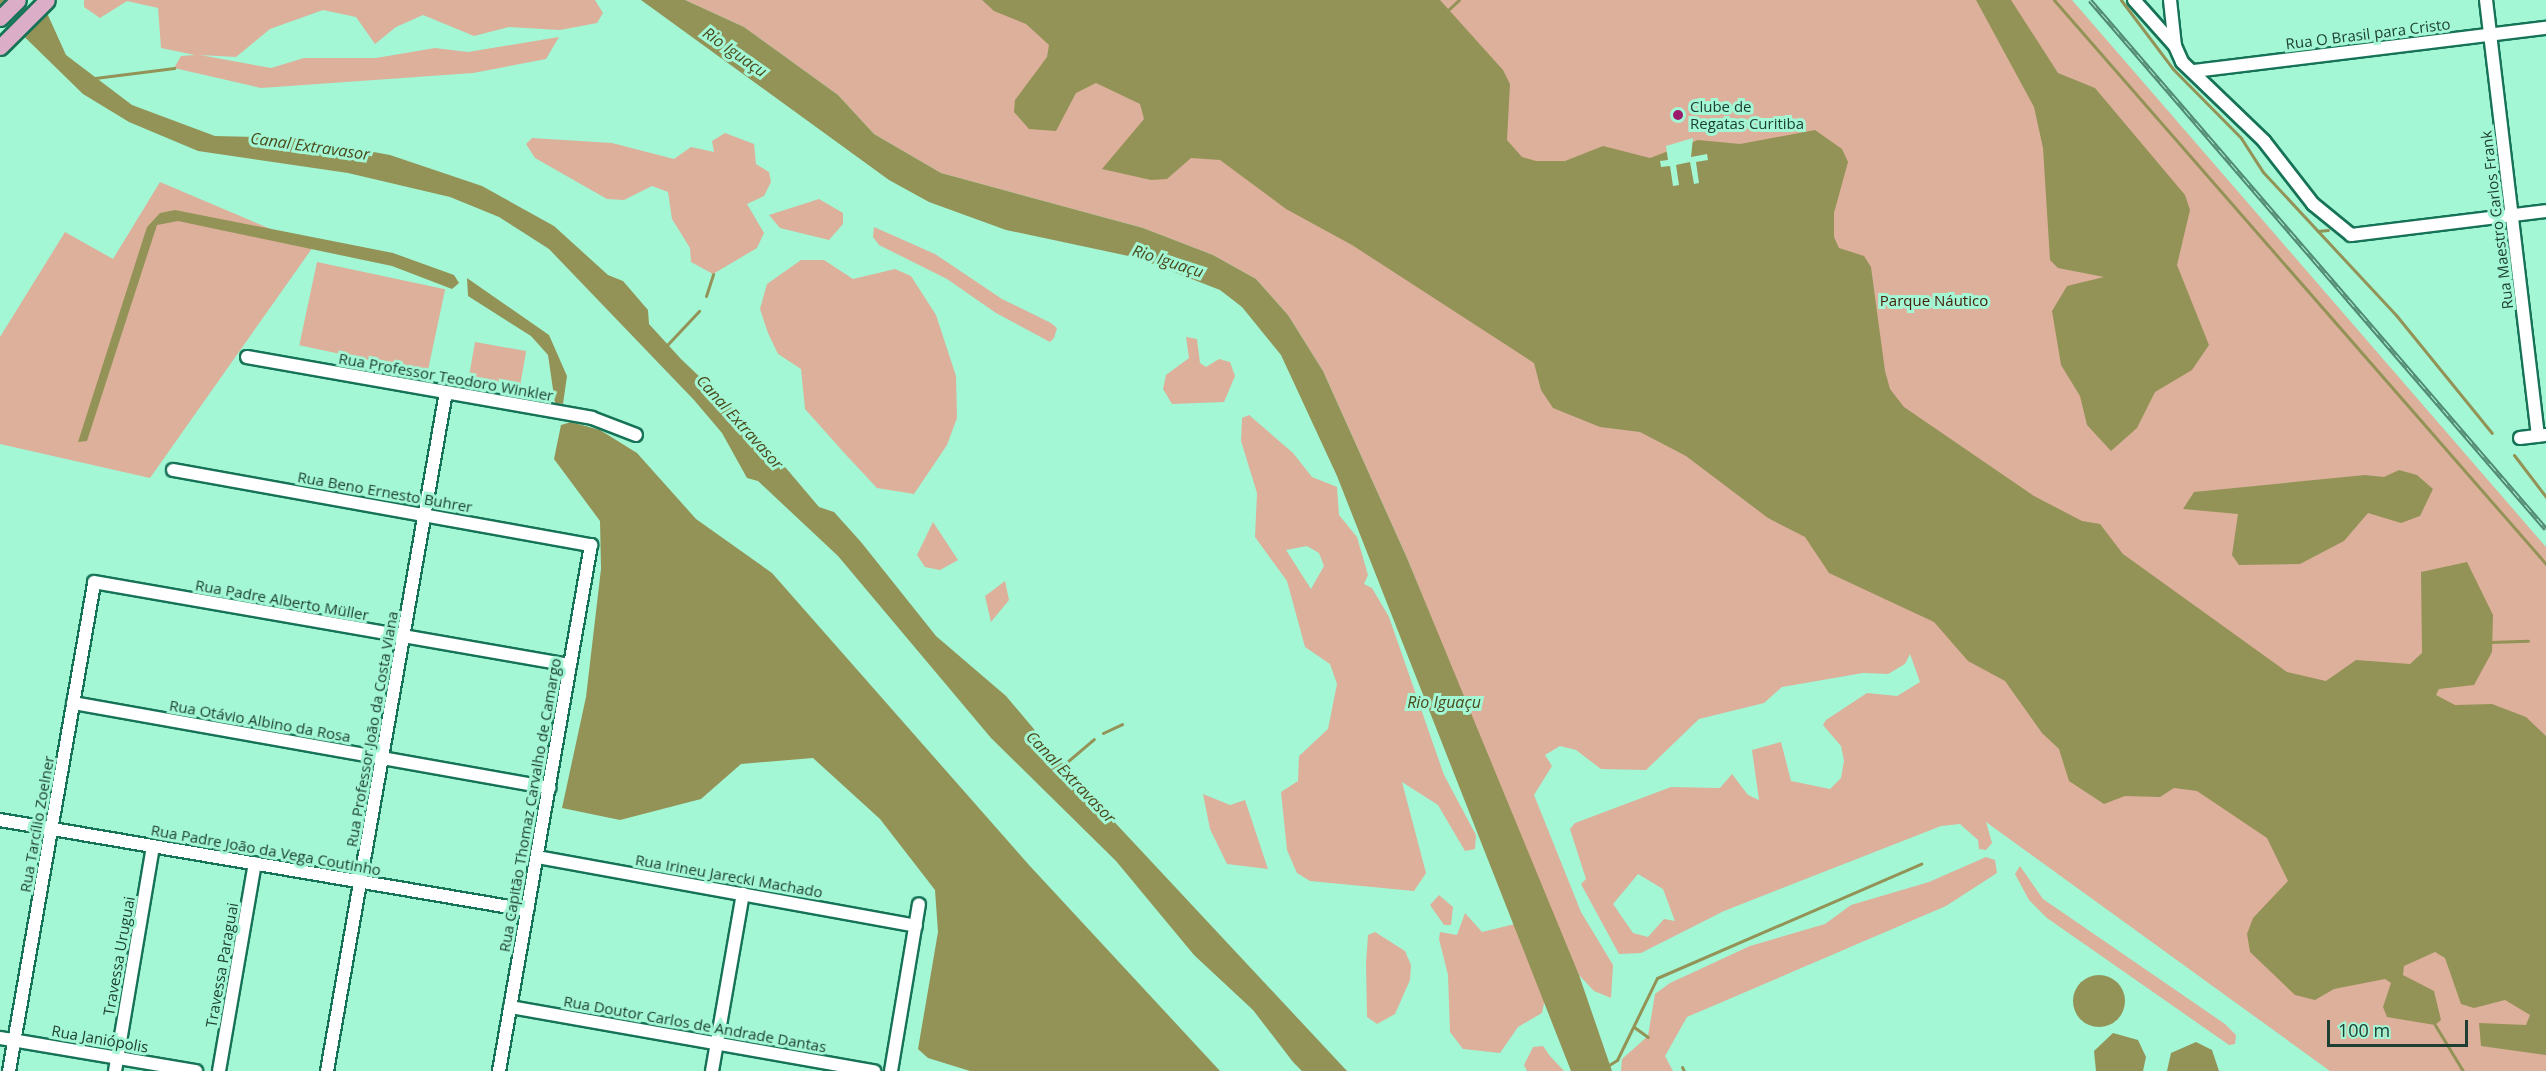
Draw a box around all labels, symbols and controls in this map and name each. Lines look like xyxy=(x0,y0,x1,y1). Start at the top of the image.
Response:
street label: Rua O Brasil para Cristo xyxy=(2285,15,2451,53)
water label: Rio Iguaçu xyxy=(699,23,771,81)
place label: Clube de Regatas Curitiba xyxy=(1690,97,1804,132)
marker: Clube de Regatas Curitiba xyxy=(1671,108,1685,122)
water label: Canal Extravasor xyxy=(249,128,371,164)
street label: Rua Maestro Carlos Frank xyxy=(2477,130,2517,310)
water label: Rio Iguaçu xyxy=(1130,240,1206,282)
park label: Parque Náutico xyxy=(1880,292,1988,310)
street label: Rua Professor Teodoro Winkler xyxy=(337,349,555,405)
water label: Canal Extravasor xyxy=(693,371,787,473)
street label: Rua Beno Ernesto Buhrer xyxy=(296,468,474,516)
street label: Rua Padre Alberto Müller xyxy=(194,576,370,624)
street label: Rua Professor João da Costa Viana xyxy=(342,610,402,848)
street label: Rua Capitão Thomaz Carvalho de Camargo xyxy=(495,657,565,953)
water label: Rio Iguaçu xyxy=(1407,692,1481,712)
street label: Rua Otávio Albino da Rosa xyxy=(168,696,352,746)
water label: Canal Extravasor xyxy=(1022,727,1120,827)
street label: Rua Tarcílio Zoelner xyxy=(16,754,58,894)
street label: Rua Padre João da Vega Coutinho xyxy=(150,821,382,879)
street label: Rua Irineu Jarecki Machado xyxy=(634,851,824,901)
street label: Travessa Uruguai xyxy=(100,895,138,1017)
street label: Travessa Paraguai xyxy=(202,901,242,1029)
street label: Rua Doutor Carlos de Andrade Dantas xyxy=(562,992,828,1056)
scale bar xyxy=(2330,1008,2471,1046)
text: 100 m xyxy=(2338,1018,2390,1042)
street label: Rua Janiópolis xyxy=(50,1022,150,1056)

